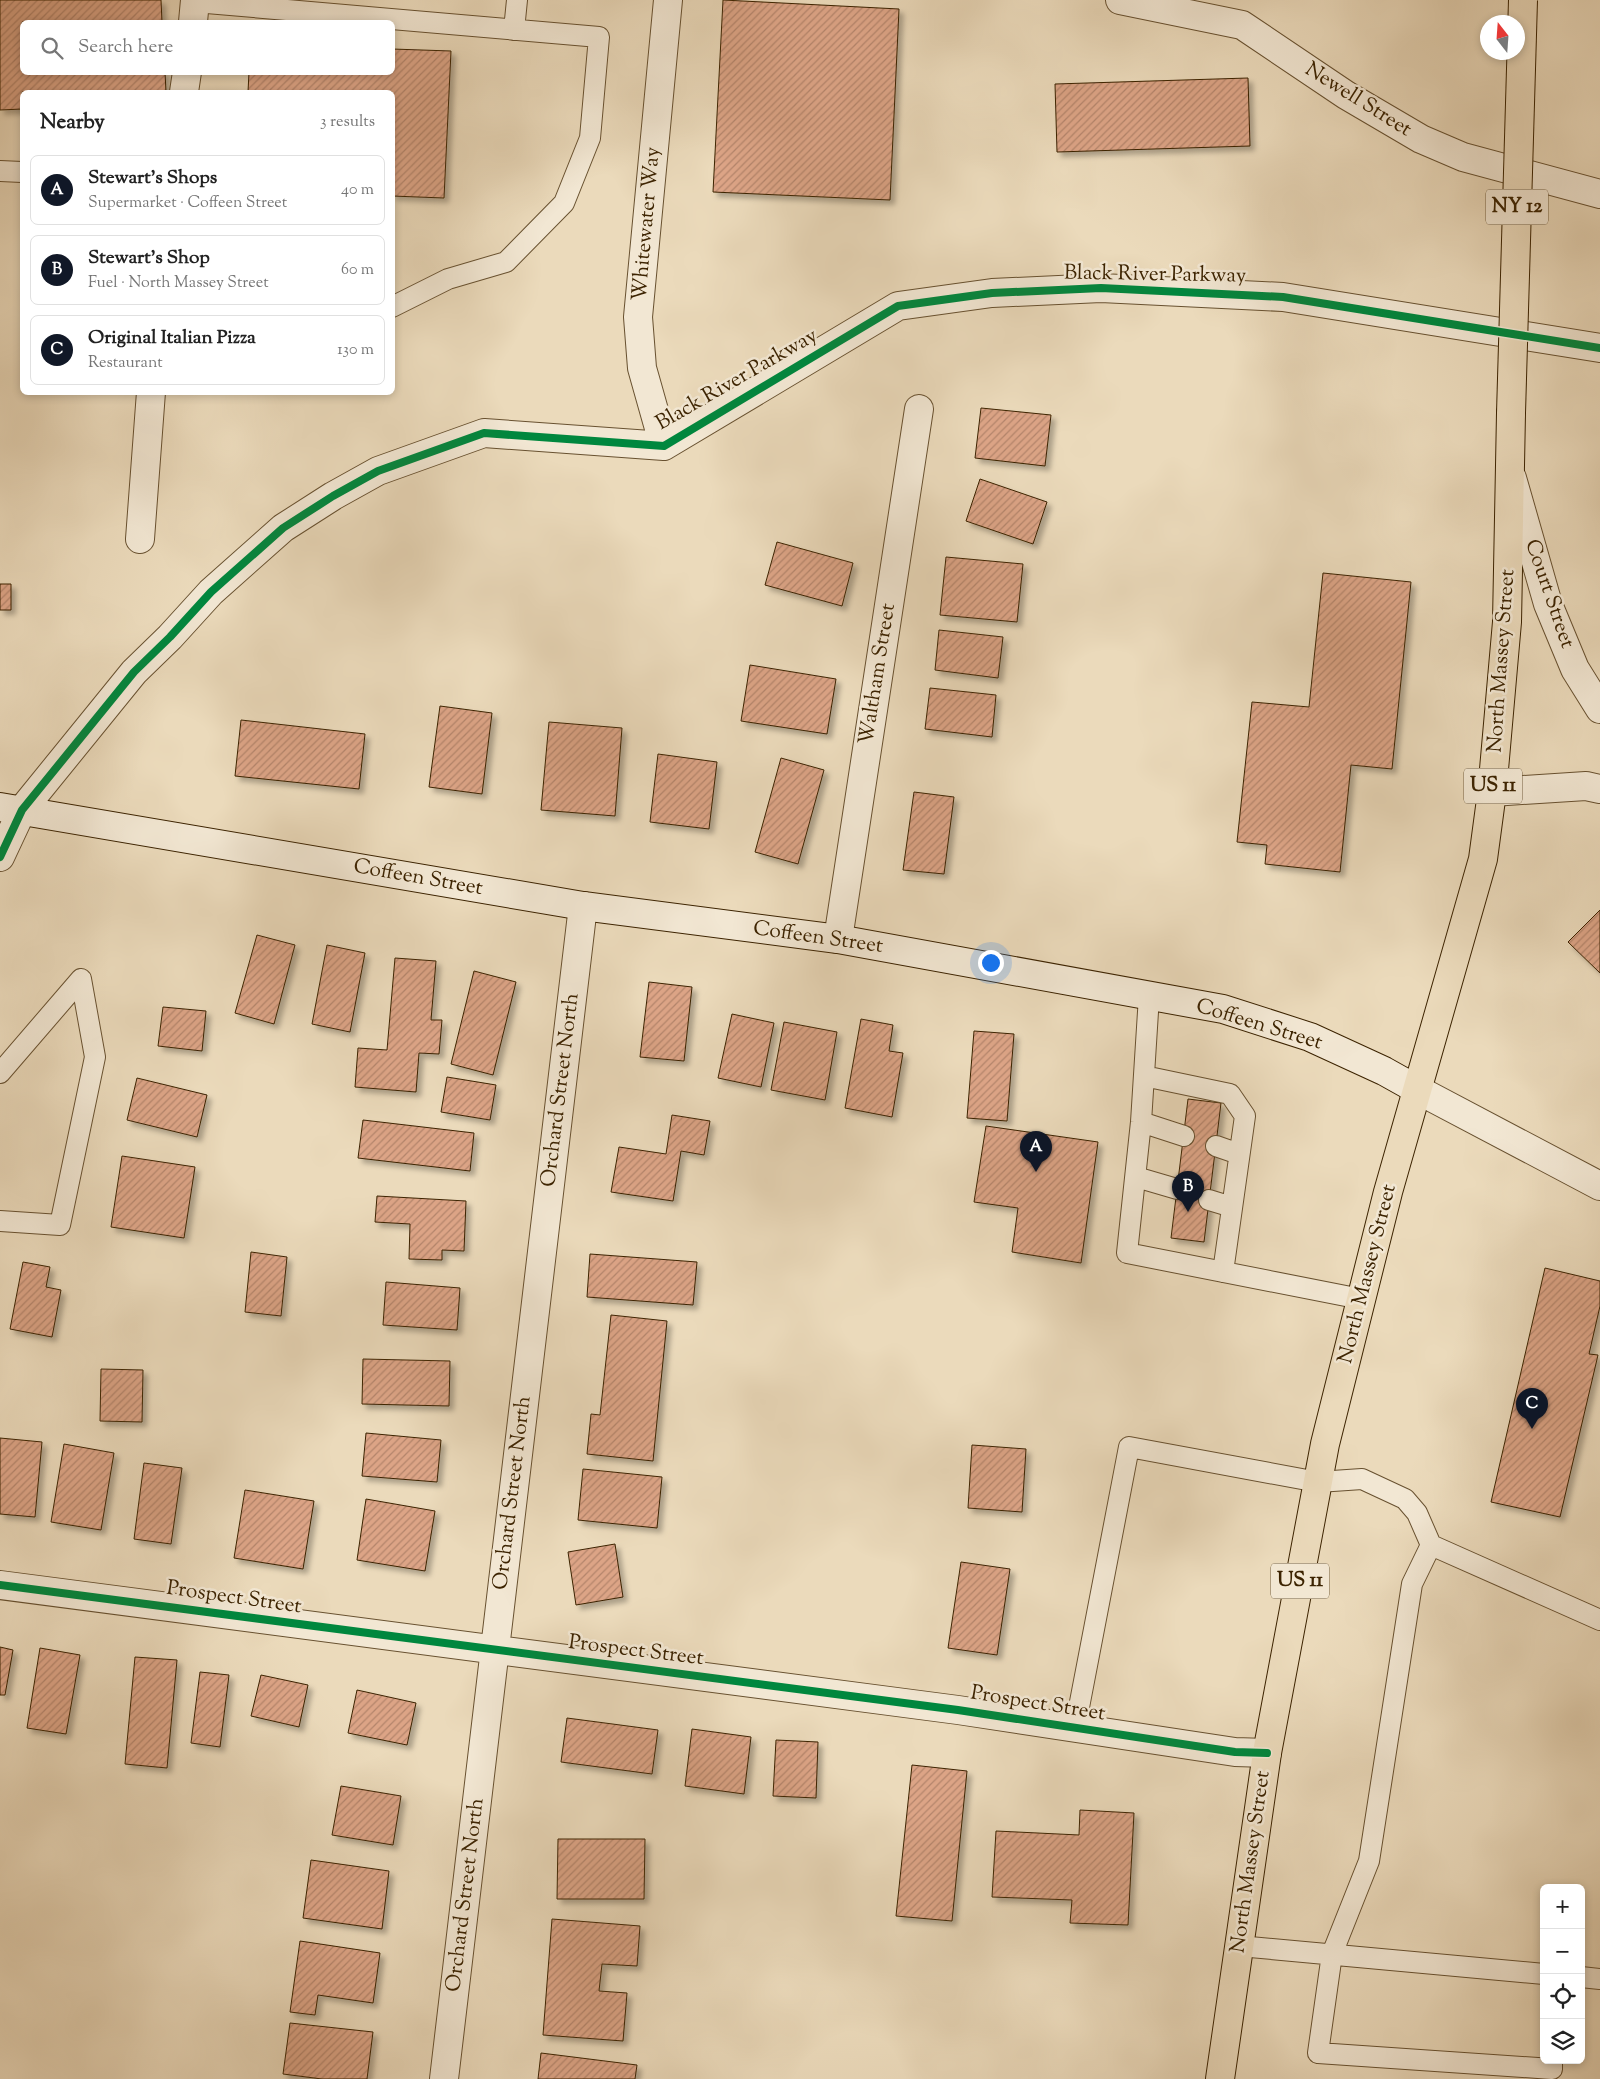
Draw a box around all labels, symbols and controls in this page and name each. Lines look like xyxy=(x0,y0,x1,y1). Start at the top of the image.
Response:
north arrow xyxy=(1480,15,1525,60)
search box xyxy=(20,20,395,75)
icon: search xyxy=(38,34,66,62)
text: Search here xyxy=(78,34,173,61)
street label: Newell Street xyxy=(1299,55,1417,145)
text: Nearby xyxy=(40,108,105,138)
text: 3 results xyxy=(320,111,375,134)
street label: Whitewater Way xyxy=(625,145,669,302)
text: Stewart's Shops xyxy=(88,165,217,192)
text: A xyxy=(51,179,64,202)
text: 40 m xyxy=(341,179,374,202)
road number: NY 12 xyxy=(1486,190,1548,224)
text: Supermarket · Coffeen Street xyxy=(88,192,287,215)
text: Stewart's Shop xyxy=(88,245,210,272)
street label: Black River Parkway xyxy=(1064,258,1247,292)
text: B xyxy=(52,259,62,282)
text: 60 m xyxy=(341,259,374,282)
text: Fuel · North Massey Street xyxy=(88,272,269,295)
street label: Black River Parkway xyxy=(651,321,824,439)
text: Original Italian Pizza xyxy=(88,325,256,352)
text: C xyxy=(51,339,63,362)
text: 130 m xyxy=(337,339,374,362)
text: Restaurant xyxy=(88,352,163,375)
street label: Court Street xyxy=(1516,535,1582,653)
street label: North Massey Street xyxy=(1481,568,1523,754)
street label: Waltham Street xyxy=(852,601,904,747)
road number: US 11 xyxy=(1464,768,1522,804)
street label: Coffeen Street xyxy=(351,852,485,904)
street label: Coffeen Street xyxy=(751,914,885,962)
your location xyxy=(978,950,1004,976)
street label: Orchard Street North xyxy=(534,991,588,1189)
street label: Coffeen Street xyxy=(1192,992,1326,1058)
pin: A xyxy=(1020,1131,1052,1172)
pin: B xyxy=(1172,1171,1204,1212)
street label: North Massey Street xyxy=(1331,1181,1405,1367)
pin: C xyxy=(1516,1388,1548,1429)
street label: Orchard Street North xyxy=(486,1394,540,1592)
road number: US 11 xyxy=(1271,1564,1329,1598)
street label: Prospect Street xyxy=(165,1574,303,1622)
street label: Prospect Street xyxy=(567,1628,705,1674)
street label: Prospect Street xyxy=(969,1679,1107,1729)
street label: North Massey Street xyxy=(1223,1769,1279,1955)
street label: Orchard Street North xyxy=(439,1796,493,1994)
map controls xyxy=(1540,1884,1585,2064)
button: + xyxy=(1540,1884,1585,1929)
button: − xyxy=(1540,1929,1585,1974)
button: locate xyxy=(1540,1974,1585,2019)
button: layers xyxy=(1540,2019,1585,2064)

